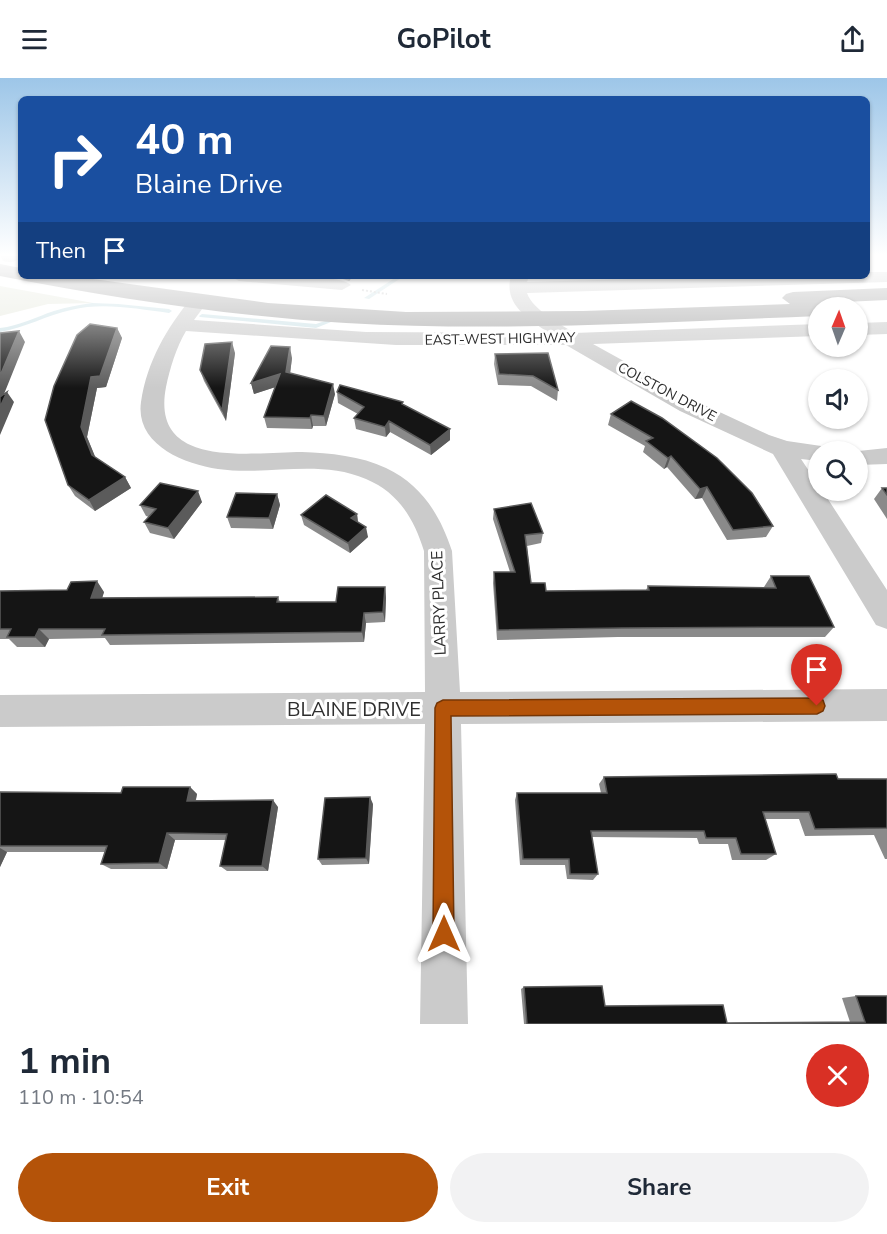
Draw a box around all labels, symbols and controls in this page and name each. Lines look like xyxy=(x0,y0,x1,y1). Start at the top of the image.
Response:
text: GoPilot xyxy=(396,21,491,58)
icon: menu xyxy=(18,23,51,56)
icon: share xyxy=(836,23,869,56)
text: 40 m xyxy=(135,112,234,169)
icon: right xyxy=(36,120,114,198)
text: Blaine Drive xyxy=(135,166,283,203)
icon: arrive xyxy=(98,234,131,267)
text: Then xyxy=(36,236,86,266)
north arrow xyxy=(808,297,868,357)
map controls xyxy=(808,297,868,501)
street label: EAST-WEST HIGHWAY xyxy=(424,328,576,350)
street label: COLSTON DRIVE xyxy=(614,358,720,426)
button: sound xyxy=(808,369,868,429)
button: search xyxy=(808,441,868,501)
street label: LARRY PLACE xyxy=(426,550,452,656)
pin xyxy=(791,644,842,706)
icon: arrive xyxy=(800,653,833,686)
street label: BLAINE DRIVE xyxy=(287,696,421,723)
position arrow xyxy=(412,902,476,966)
text: 1 min xyxy=(18,1037,111,1086)
button: close xyxy=(806,1044,869,1107)
text: 110 m · 10:54 xyxy=(18,1084,144,1111)
button: Exit xyxy=(18,1153,438,1222)
button: Share xyxy=(450,1153,869,1222)

